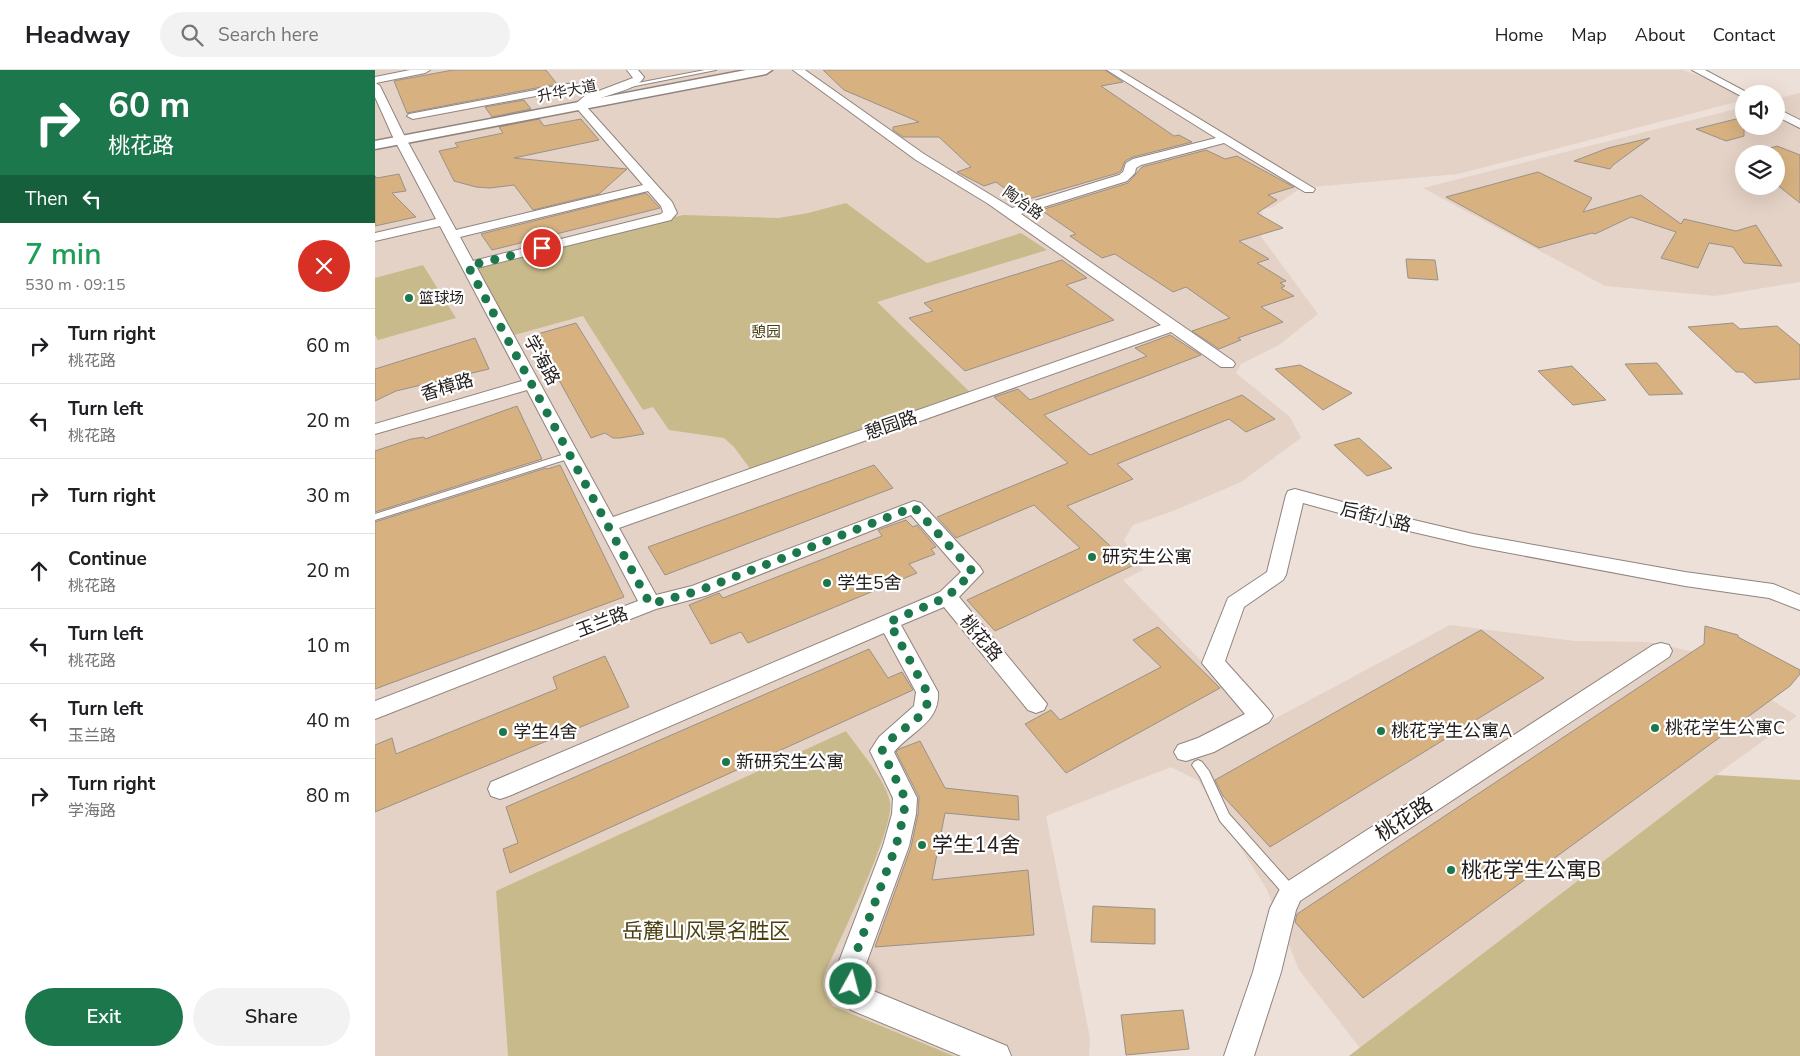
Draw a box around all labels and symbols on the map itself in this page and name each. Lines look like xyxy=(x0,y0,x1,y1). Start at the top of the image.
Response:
street label: 升华大道 xyxy=(536,75,598,107)
street label: 陶冶路 xyxy=(999,182,1047,224)
pin xyxy=(521,227,563,269)
place label: 篮球场 xyxy=(419,288,464,308)
marker: 篮球场 xyxy=(403,292,415,304)
park label: 憩园 xyxy=(751,322,781,342)
street label: 学海路 xyxy=(518,331,566,389)
street label: 香樟路 xyxy=(418,368,476,406)
street label: 憩园路 xyxy=(862,405,920,445)
street label: 后街小路 xyxy=(1338,497,1414,537)
place label: 研究生公寓 xyxy=(1102,545,1192,569)
marker: 研究生公寓 xyxy=(1086,551,1098,563)
place label: 学生5舍 xyxy=(837,571,902,595)
marker: 学生5舍 xyxy=(821,577,833,589)
street label: 玉兰路 xyxy=(572,601,632,643)
street label: 桃花路 xyxy=(954,610,1008,666)
place label: 桃花学生公寓C xyxy=(1665,716,1785,740)
place label: 桃花学生公寓A xyxy=(1391,719,1512,743)
place label: 学生4舍 xyxy=(513,720,578,744)
marker: 桃花学生公寓C xyxy=(1649,722,1661,734)
marker: 桃花学生公寓A xyxy=(1375,725,1387,737)
marker: 学生4舍 xyxy=(497,726,509,738)
place label: 新研究生公寓 xyxy=(736,750,844,774)
marker: 新研究生公寓 xyxy=(720,756,732,768)
street label: 桃花路 xyxy=(1370,790,1438,848)
place label: 学生14舍 xyxy=(932,831,1020,859)
marker: 学生14舍 xyxy=(916,839,928,851)
place label: 桃花学生公寓B xyxy=(1461,856,1601,884)
marker: 桃花学生公寓B xyxy=(1445,864,1457,876)
park label: 岳麓山风景名胜区 xyxy=(622,917,790,945)
position arrow xyxy=(824,957,876,1009)

